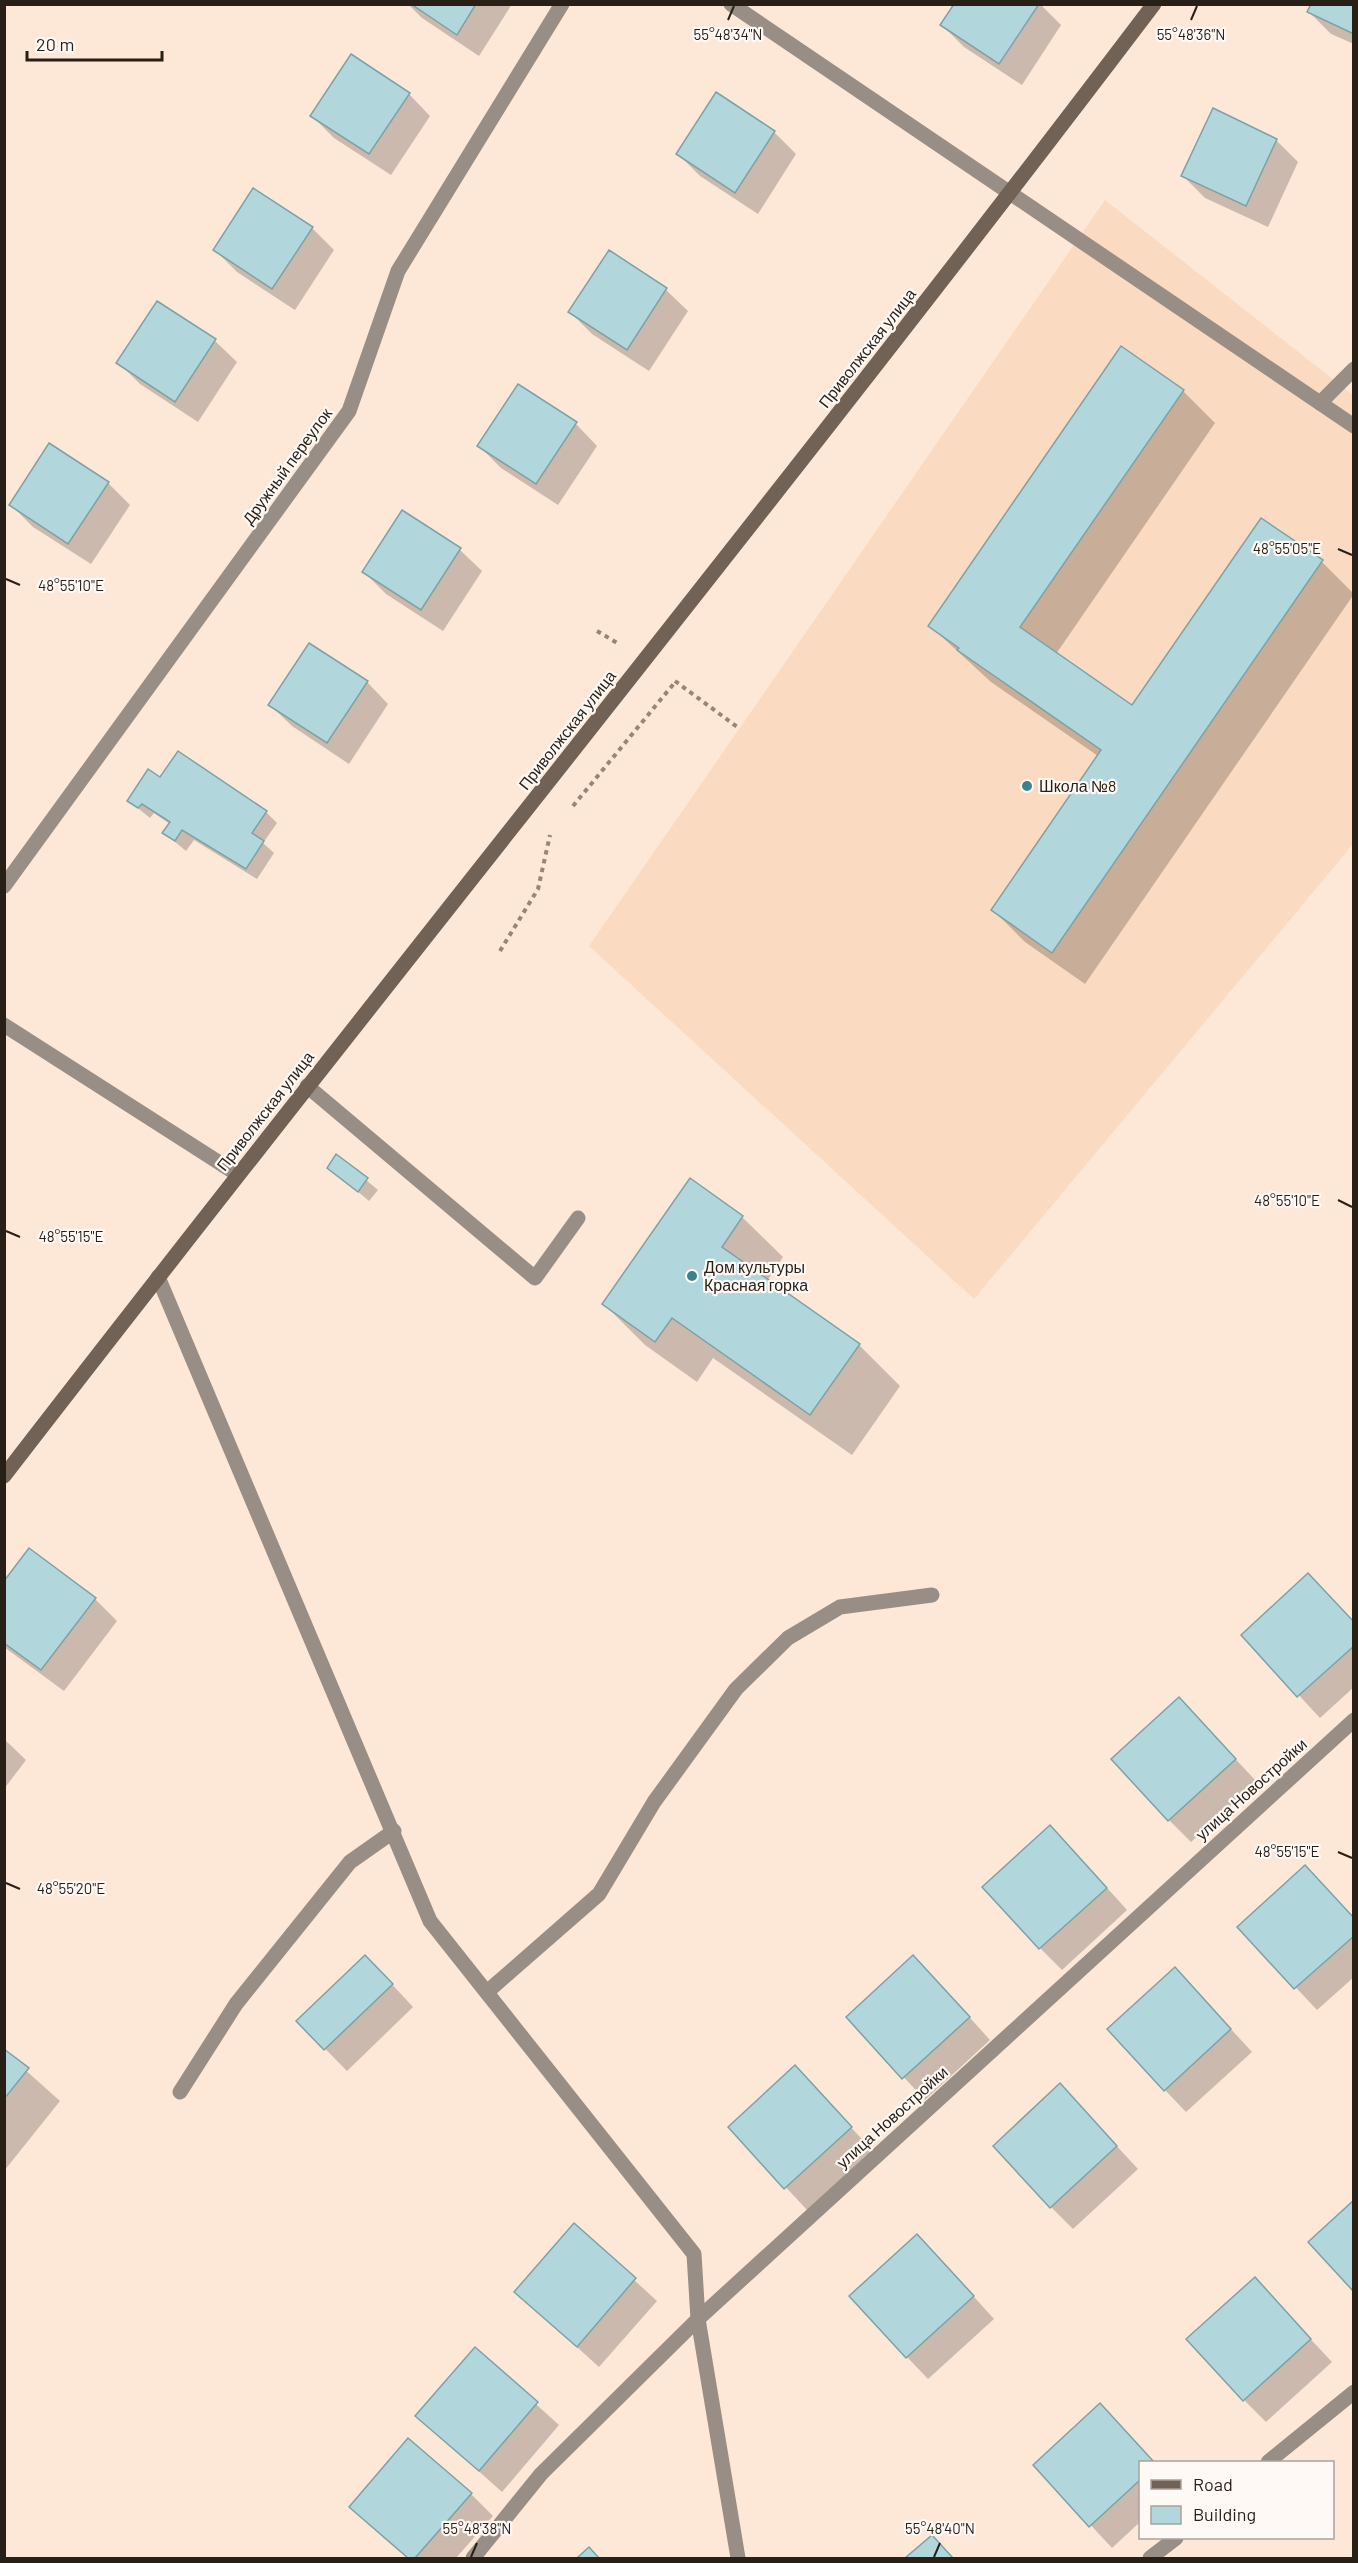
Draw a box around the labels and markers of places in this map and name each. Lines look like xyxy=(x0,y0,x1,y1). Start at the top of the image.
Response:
place label: Школа №8 xyxy=(1039,776,1116,795)
marker: Школа №8 xyxy=(1020,779,1034,793)
place label: Дом культуры Красная горка xyxy=(704,1257,808,1294)
marker: Дом культуры Красная горка xyxy=(685,1269,699,1283)

